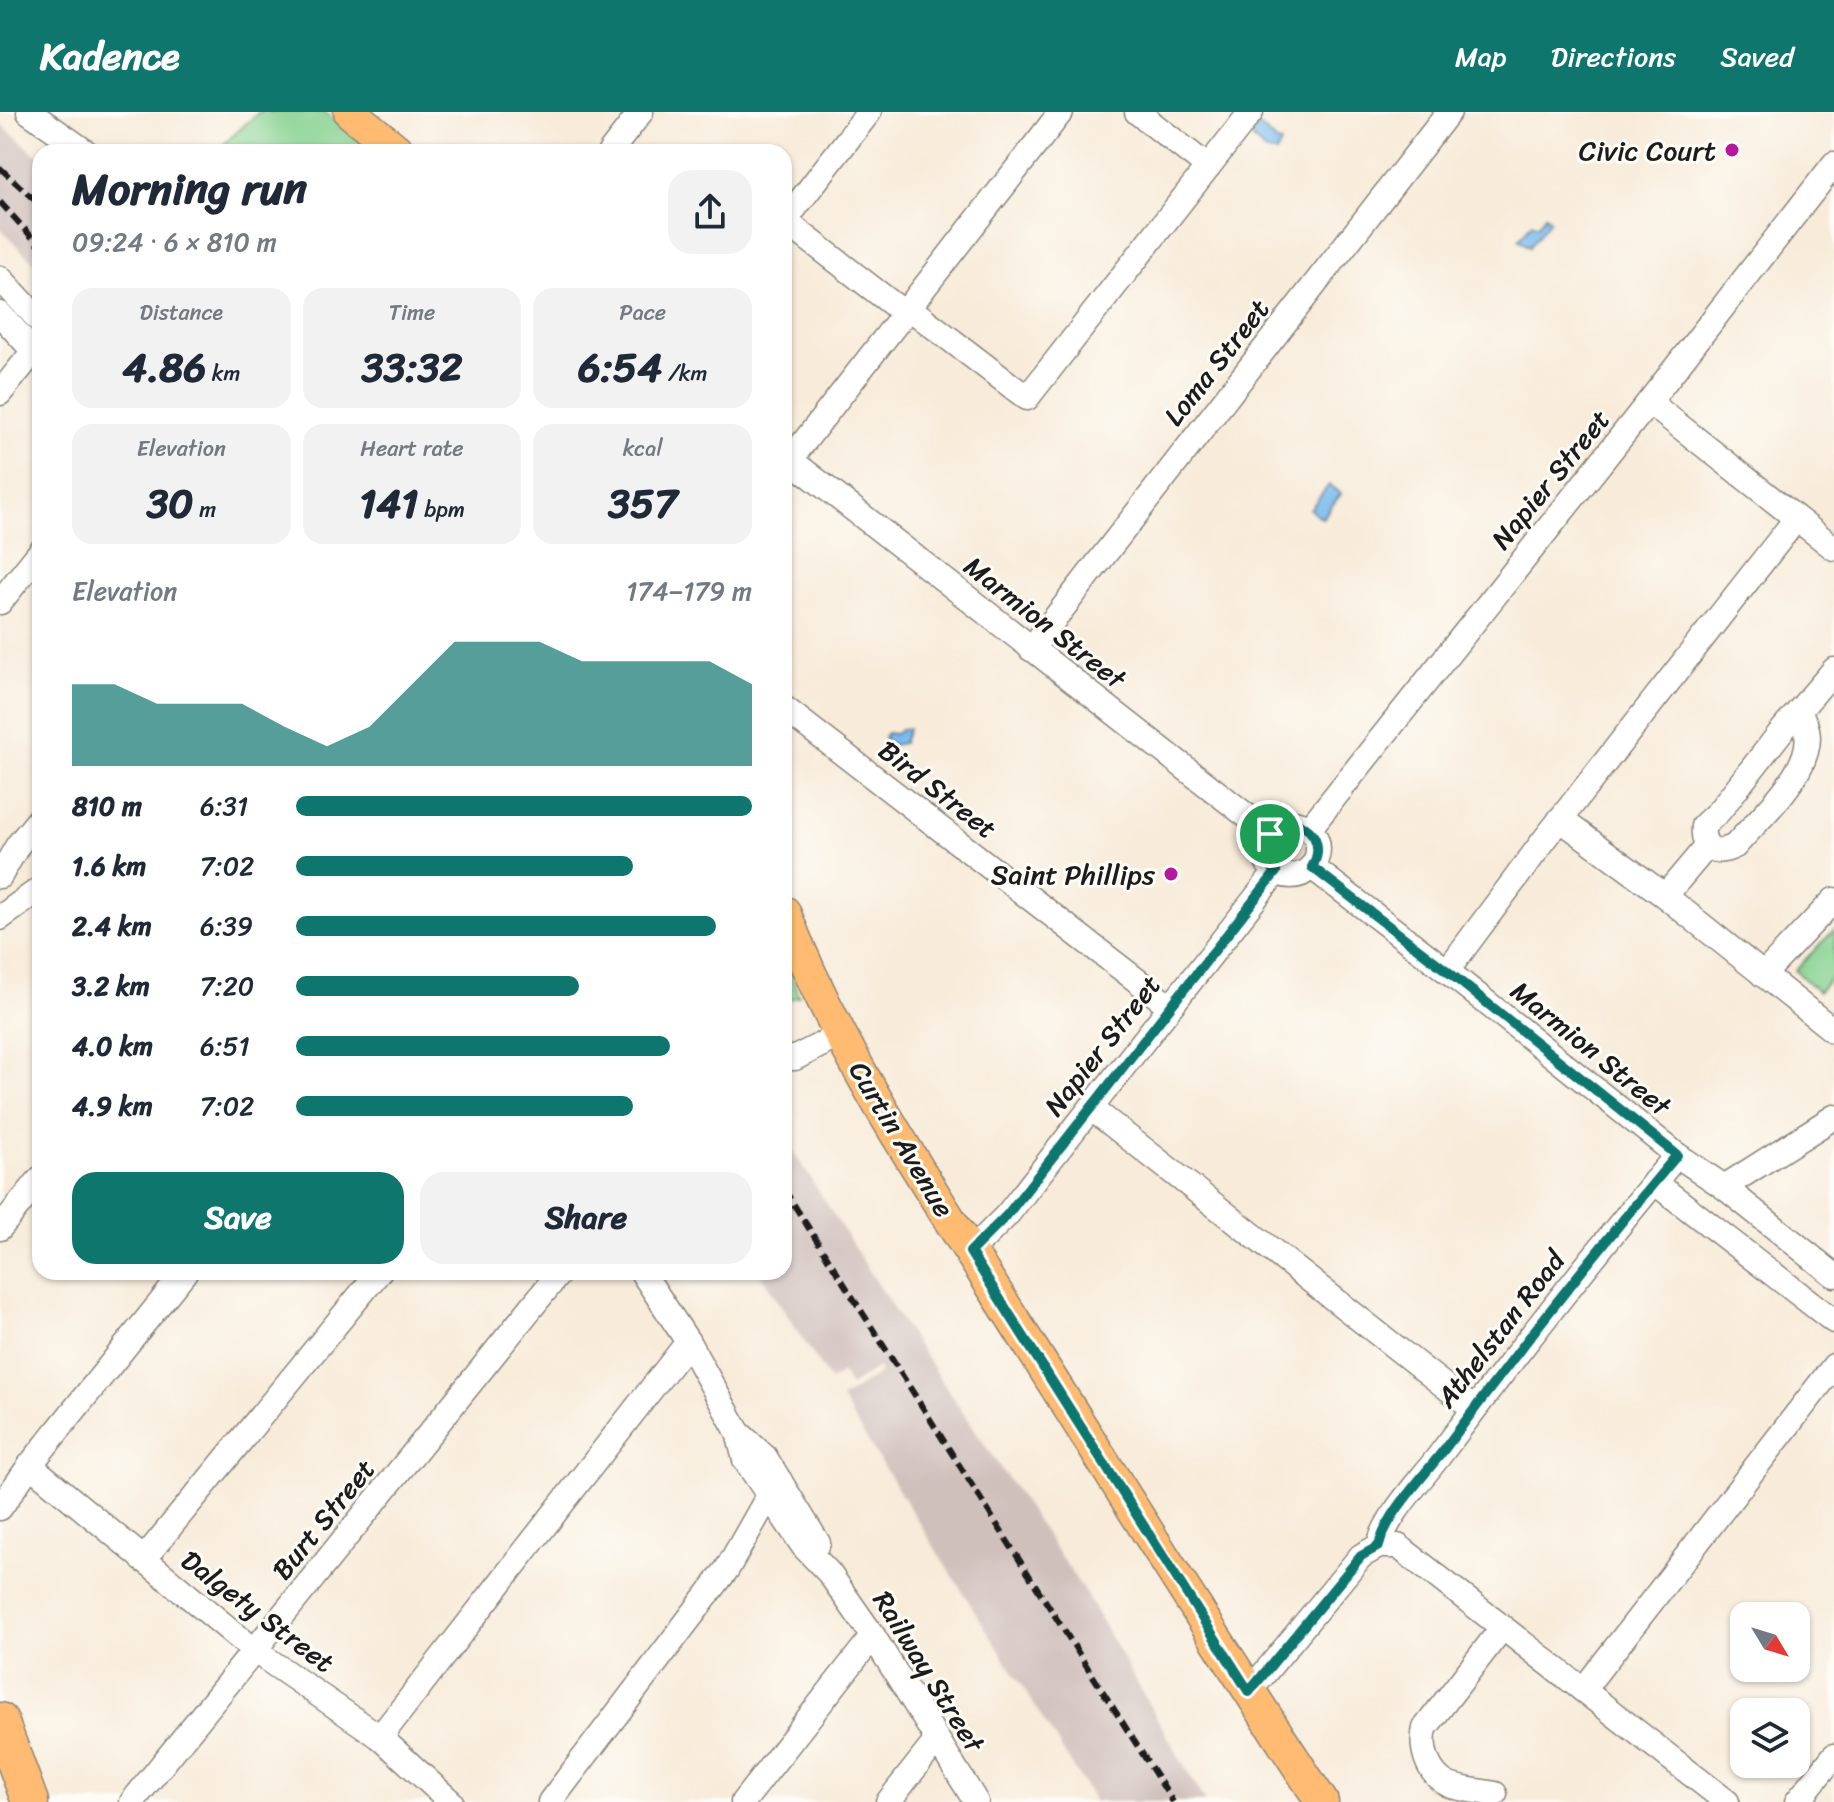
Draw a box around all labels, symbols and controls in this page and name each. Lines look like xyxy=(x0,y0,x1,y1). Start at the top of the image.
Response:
text: Kadence xyxy=(40,23,180,90)
text: Map xyxy=(1455,32,1507,81)
text: Directions xyxy=(1551,32,1676,81)
text: Saved xyxy=(1720,32,1794,81)
place label: Civic Court xyxy=(1579,126,1716,175)
marker: Civic Court xyxy=(1723,141,1741,159)
text: Morning run xyxy=(72,150,307,228)
button: share xyxy=(668,170,752,254)
text: 09:24 · 6 × 810 m xyxy=(72,219,277,265)
street label: Loma Street xyxy=(1150,288,1282,437)
text: Distance xyxy=(140,293,223,332)
text: Time xyxy=(389,293,435,332)
text: Pace xyxy=(619,293,666,332)
text: 4.86 xyxy=(122,332,206,403)
text: 33:32 xyxy=(361,332,463,403)
text: 6:54 xyxy=(578,332,662,403)
text: km xyxy=(206,354,240,393)
text: /km xyxy=(662,354,707,393)
street label: Napier Street xyxy=(1478,398,1623,561)
text: Elevation xyxy=(137,429,226,468)
text: Heart rate xyxy=(360,429,464,468)
text: kcal xyxy=(623,429,663,468)
text: 30 xyxy=(146,468,194,539)
text: 141 xyxy=(359,468,419,539)
text: 357 xyxy=(608,468,677,539)
text: m xyxy=(194,490,216,529)
text: bpm xyxy=(419,490,465,529)
street label: Marmion Street xyxy=(953,543,1138,703)
text: Elevation xyxy=(72,568,177,614)
text: 174–179 m xyxy=(626,568,752,614)
street label: Bird Street xyxy=(867,727,1008,852)
text: 810 m xyxy=(72,783,142,829)
text: 6:31 xyxy=(200,783,248,829)
pin xyxy=(1236,800,1304,868)
icon: arrive xyxy=(1248,812,1292,856)
text: 1.6 km xyxy=(72,843,146,889)
text: 7:02 xyxy=(200,843,254,889)
place label: Saint Phillips xyxy=(991,850,1155,899)
marker: Saint Phillips xyxy=(1162,865,1180,883)
text: 2.4 km xyxy=(72,903,152,949)
text: 6:39 xyxy=(200,903,253,949)
text: 3.2 km xyxy=(72,963,150,1009)
text: 7:20 xyxy=(200,963,254,1009)
street label: Napier Street xyxy=(1031,963,1174,1127)
street label: Marmion Street xyxy=(1499,968,1683,1130)
text: 4.0 km xyxy=(72,1023,153,1069)
text: 6:51 xyxy=(200,1023,250,1069)
street label: Curtin Avenue xyxy=(835,1051,968,1227)
text: 4.9 km xyxy=(72,1083,153,1129)
text: 7:02 xyxy=(200,1083,254,1129)
button: Save xyxy=(72,1172,404,1264)
button: Share xyxy=(420,1172,752,1264)
street label: Athelstan Road xyxy=(1422,1238,1579,1420)
street label: Burt Street xyxy=(259,1448,388,1591)
street label: Dalgety Street xyxy=(170,1537,345,1686)
street label: Railway Street xyxy=(859,1581,999,1763)
north arrow xyxy=(1730,1602,1810,1682)
map controls xyxy=(1730,1602,1810,1778)
button: layers xyxy=(1730,1698,1810,1778)

